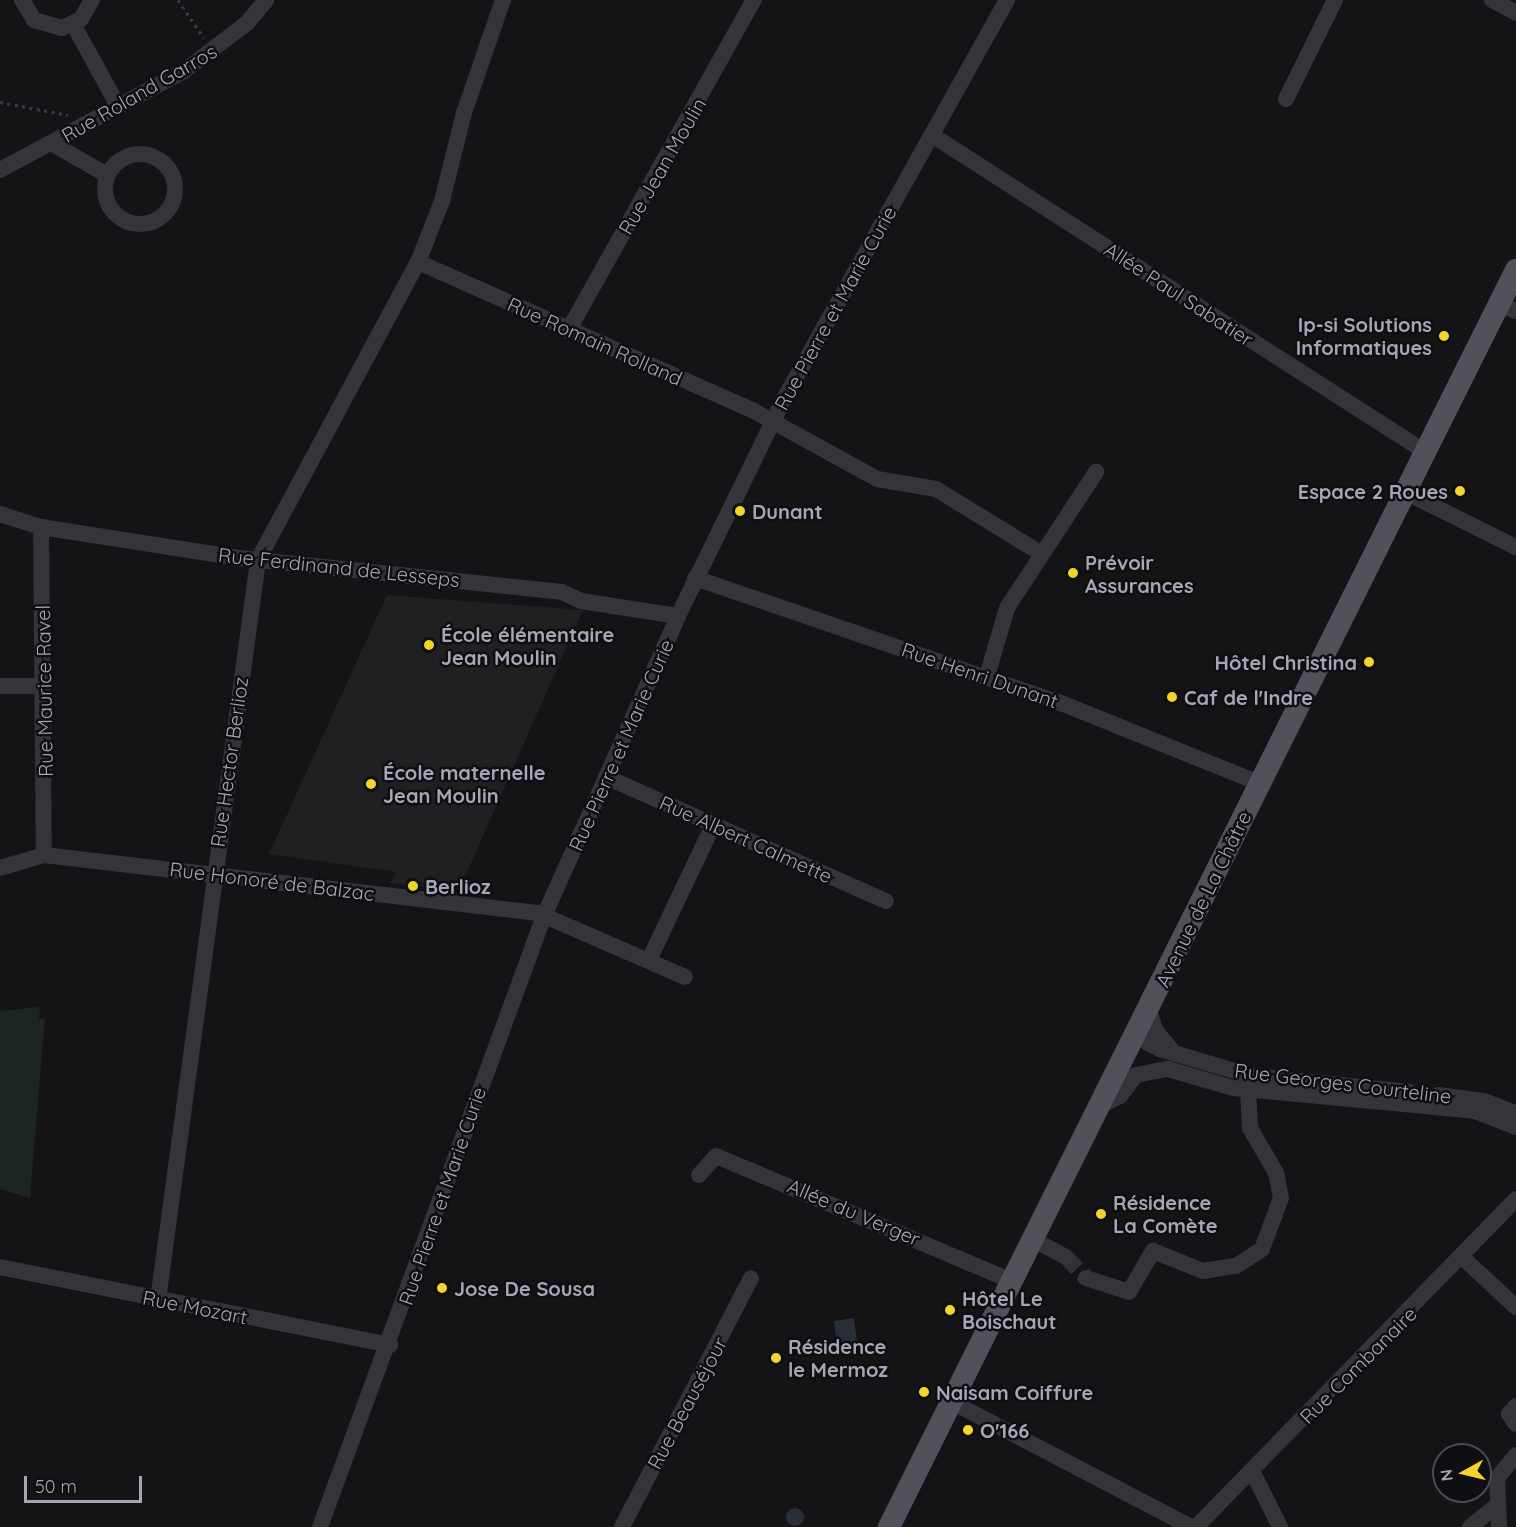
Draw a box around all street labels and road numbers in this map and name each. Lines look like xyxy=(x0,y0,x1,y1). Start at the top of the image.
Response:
street label: Rue Roland Garros xyxy=(57,39,221,147)
street label: Rue Jean Moulin xyxy=(613,93,711,239)
street label: Rue Pierre et Marie Curie xyxy=(769,202,901,414)
street label: Allée Paul Sabatier xyxy=(1100,237,1258,351)
street label: Rue Romain Rolland xyxy=(504,292,686,390)
street label: Rue Ferdinand de Lesseps xyxy=(217,542,461,592)
street label: Rue Maurice Ravel xyxy=(31,605,57,777)
street label: Rue Pierre et Marie Curie xyxy=(563,635,679,855)
street label: Rue Henri Dunant xyxy=(899,637,1061,713)
street label: Rue Hector Berlioz xyxy=(205,675,253,849)
street label: Rue Albert Calmette xyxy=(656,790,836,888)
street label: Avenue de La Châtre xyxy=(1150,807,1256,991)
street label: Rue Honoré de Balzac xyxy=(168,857,376,905)
street label: Rue Georges Courteline xyxy=(1233,1058,1453,1108)
street label: Rue Pierre et Marie Curie xyxy=(393,1084,491,1308)
street label: Allée du Verger xyxy=(784,1173,924,1251)
street label: Rue Mozart xyxy=(141,1285,249,1329)
street label: Rue Combanaire xyxy=(1295,1302,1421,1428)
street label: Rue Beauséjour xyxy=(642,1333,732,1473)

